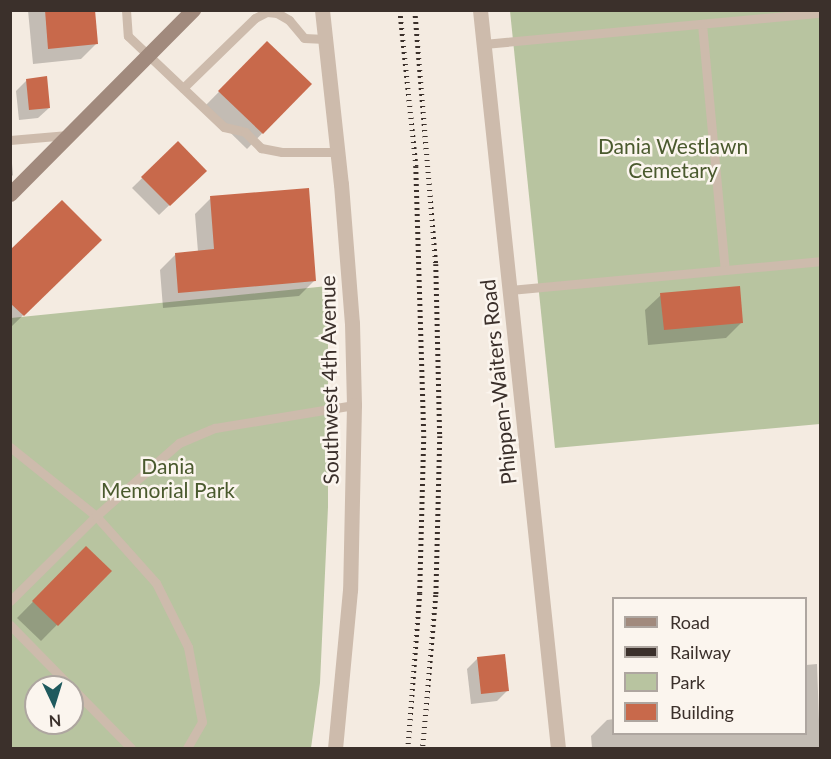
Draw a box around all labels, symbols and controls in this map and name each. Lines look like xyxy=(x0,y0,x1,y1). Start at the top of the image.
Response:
park label: Dania Westlawn Cemetary xyxy=(598,133,748,183)
street label: Southwest 4th Avenue xyxy=(315,275,343,485)
street label: Phippen-Waiters Road xyxy=(475,278,521,486)
park label: Dania Memorial Park xyxy=(101,453,235,503)
legend xyxy=(612,597,807,735)
text: Road xyxy=(670,611,710,633)
text: Railway xyxy=(670,641,731,663)
text: Park xyxy=(670,671,705,693)
north arrow xyxy=(24,675,84,735)
text: Building xyxy=(670,701,734,723)
text: N xyxy=(48,712,62,731)

